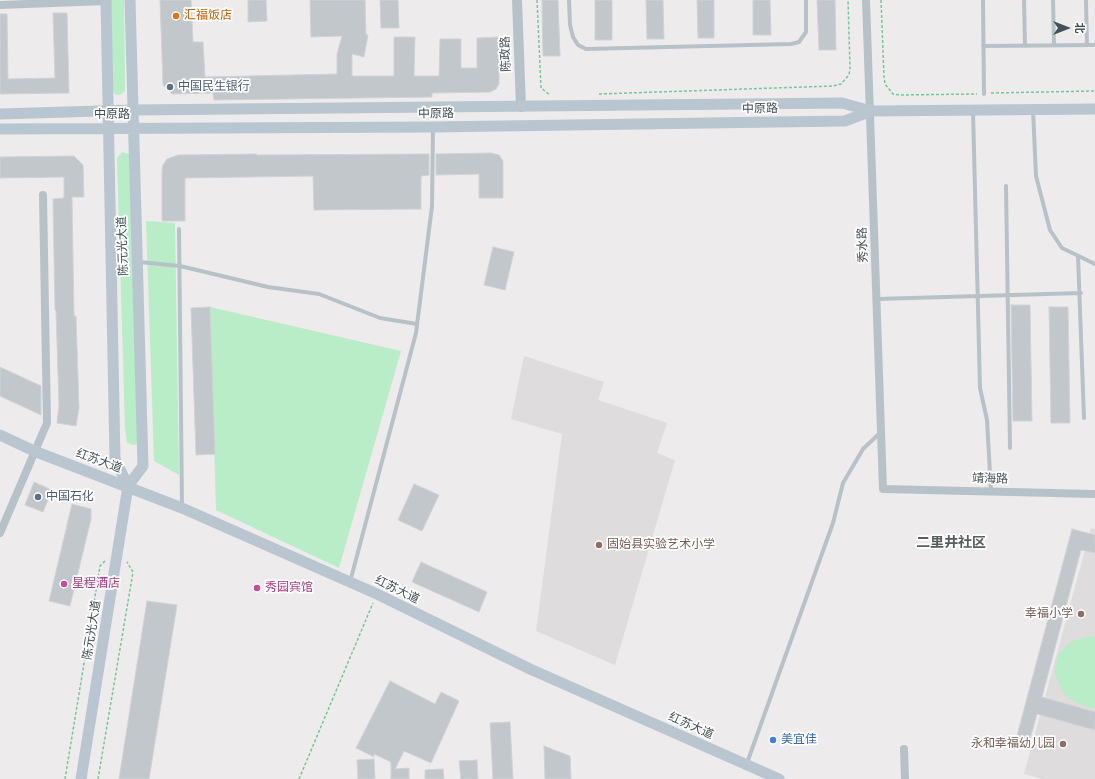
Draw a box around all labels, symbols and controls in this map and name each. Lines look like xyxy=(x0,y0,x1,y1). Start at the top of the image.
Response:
north arrow xyxy=(1047,8,1087,48)
place label: 汇福饭店 xyxy=(184,9,232,23)
marker: 汇福饭店 xyxy=(171,11,181,21)
text: 北 xyxy=(1073,23,1086,34)
street label: 陈政路 xyxy=(498,36,514,72)
place label: 中国民生银行 xyxy=(178,80,250,94)
marker: 中国民生银行 xyxy=(165,82,175,92)
street label: 中原路 xyxy=(742,101,778,117)
street label: 中原路 xyxy=(418,106,454,122)
street label: 中原路 xyxy=(94,108,130,122)
street label: 陈元光大道 xyxy=(115,216,131,276)
street label: 秀水路 xyxy=(855,227,871,263)
street label: 红苏大道 xyxy=(74,446,124,476)
street label: 靖海路 xyxy=(972,471,1008,487)
place label: 中国石化 xyxy=(46,490,94,504)
marker: 中国石化 xyxy=(33,492,43,502)
district label: 二里井社区 xyxy=(916,535,986,551)
place label: 固始县实验艺术小学 xyxy=(607,538,715,552)
marker: 固始县实验艺术小学 xyxy=(594,540,604,550)
street label: 红苏大道 xyxy=(372,573,422,607)
place label: 星程酒店 xyxy=(72,577,120,591)
marker: 星程酒店 xyxy=(59,579,69,589)
place label: 秀园宾馆 xyxy=(265,581,313,595)
marker: 秀园宾馆 xyxy=(252,583,262,593)
street label: 陈元光大道 xyxy=(80,599,104,661)
place label: 幸福小学 xyxy=(1025,607,1073,621)
marker: 幸福小学 xyxy=(1076,609,1086,619)
street label: 红苏大道 xyxy=(666,710,716,742)
place label: 美宜佳 xyxy=(781,733,817,747)
marker: 美宜佳 xyxy=(768,735,778,745)
place label: 永和幸福幼儿园 xyxy=(971,737,1055,751)
marker: 永和幸福幼儿园 xyxy=(1058,739,1068,749)

